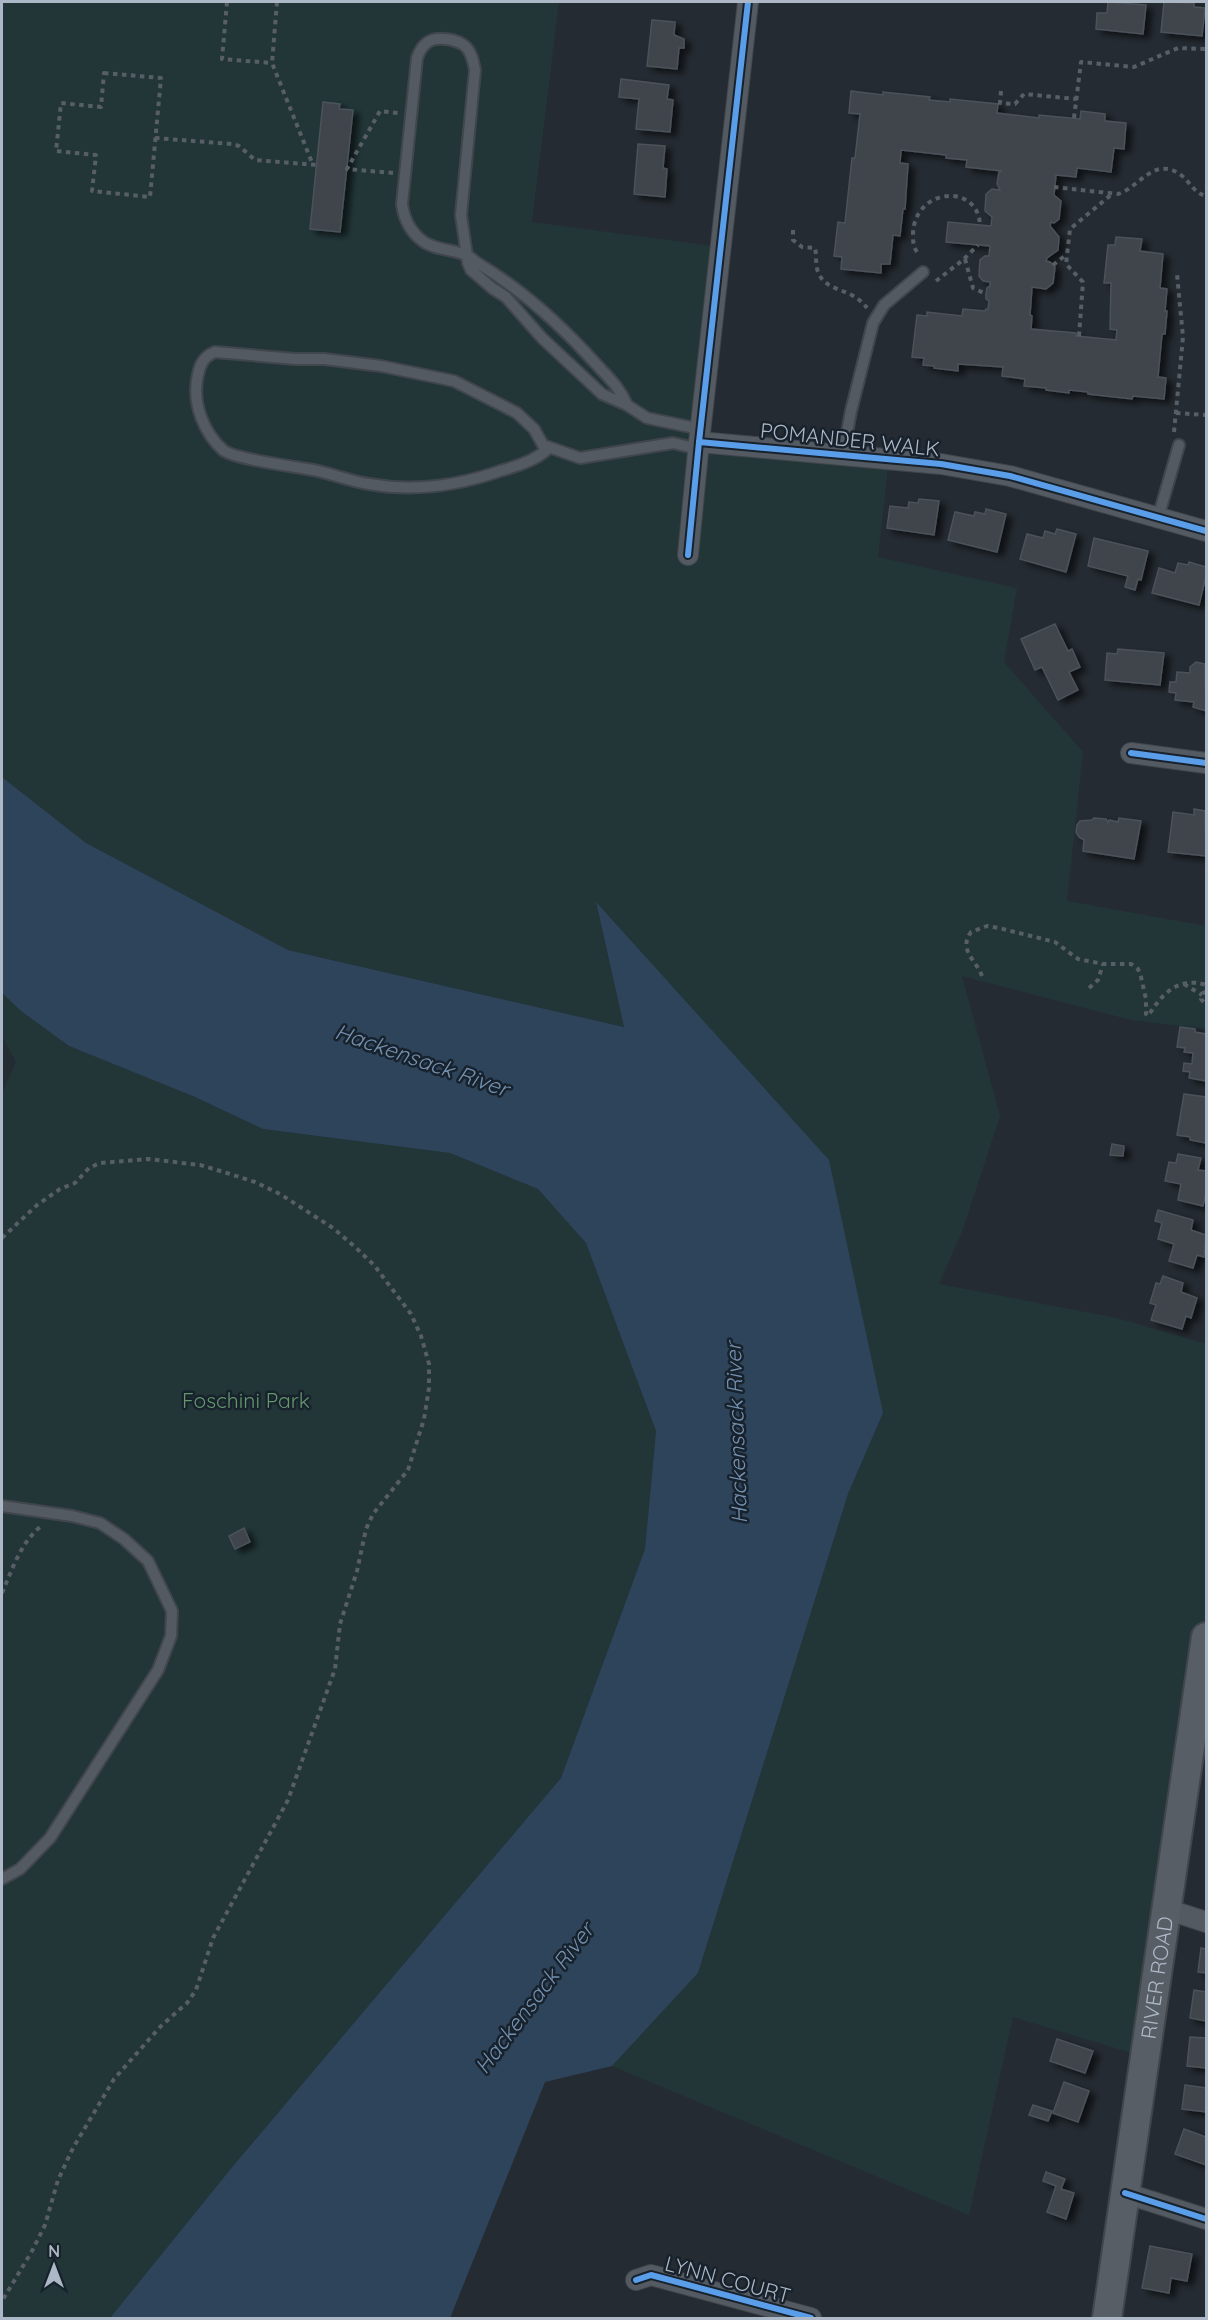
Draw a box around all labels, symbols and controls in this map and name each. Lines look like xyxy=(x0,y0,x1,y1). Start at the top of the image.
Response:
street label: POMANDER WALK xyxy=(759,417,941,461)
water label: Hackensack River xyxy=(331,1017,515,1104)
water label: Hackensack River xyxy=(719,1339,753,1524)
park label: Foschini Park xyxy=(182,1387,310,1413)
water label: Hackensack River xyxy=(468,1915,601,2079)
street label: RIVER ROAD xyxy=(1135,1915,1178,2041)
north arrow xyxy=(24,2236,84,2296)
text: N xyxy=(48,2241,60,2261)
street label: LYNN COURT xyxy=(662,2250,794,2308)

